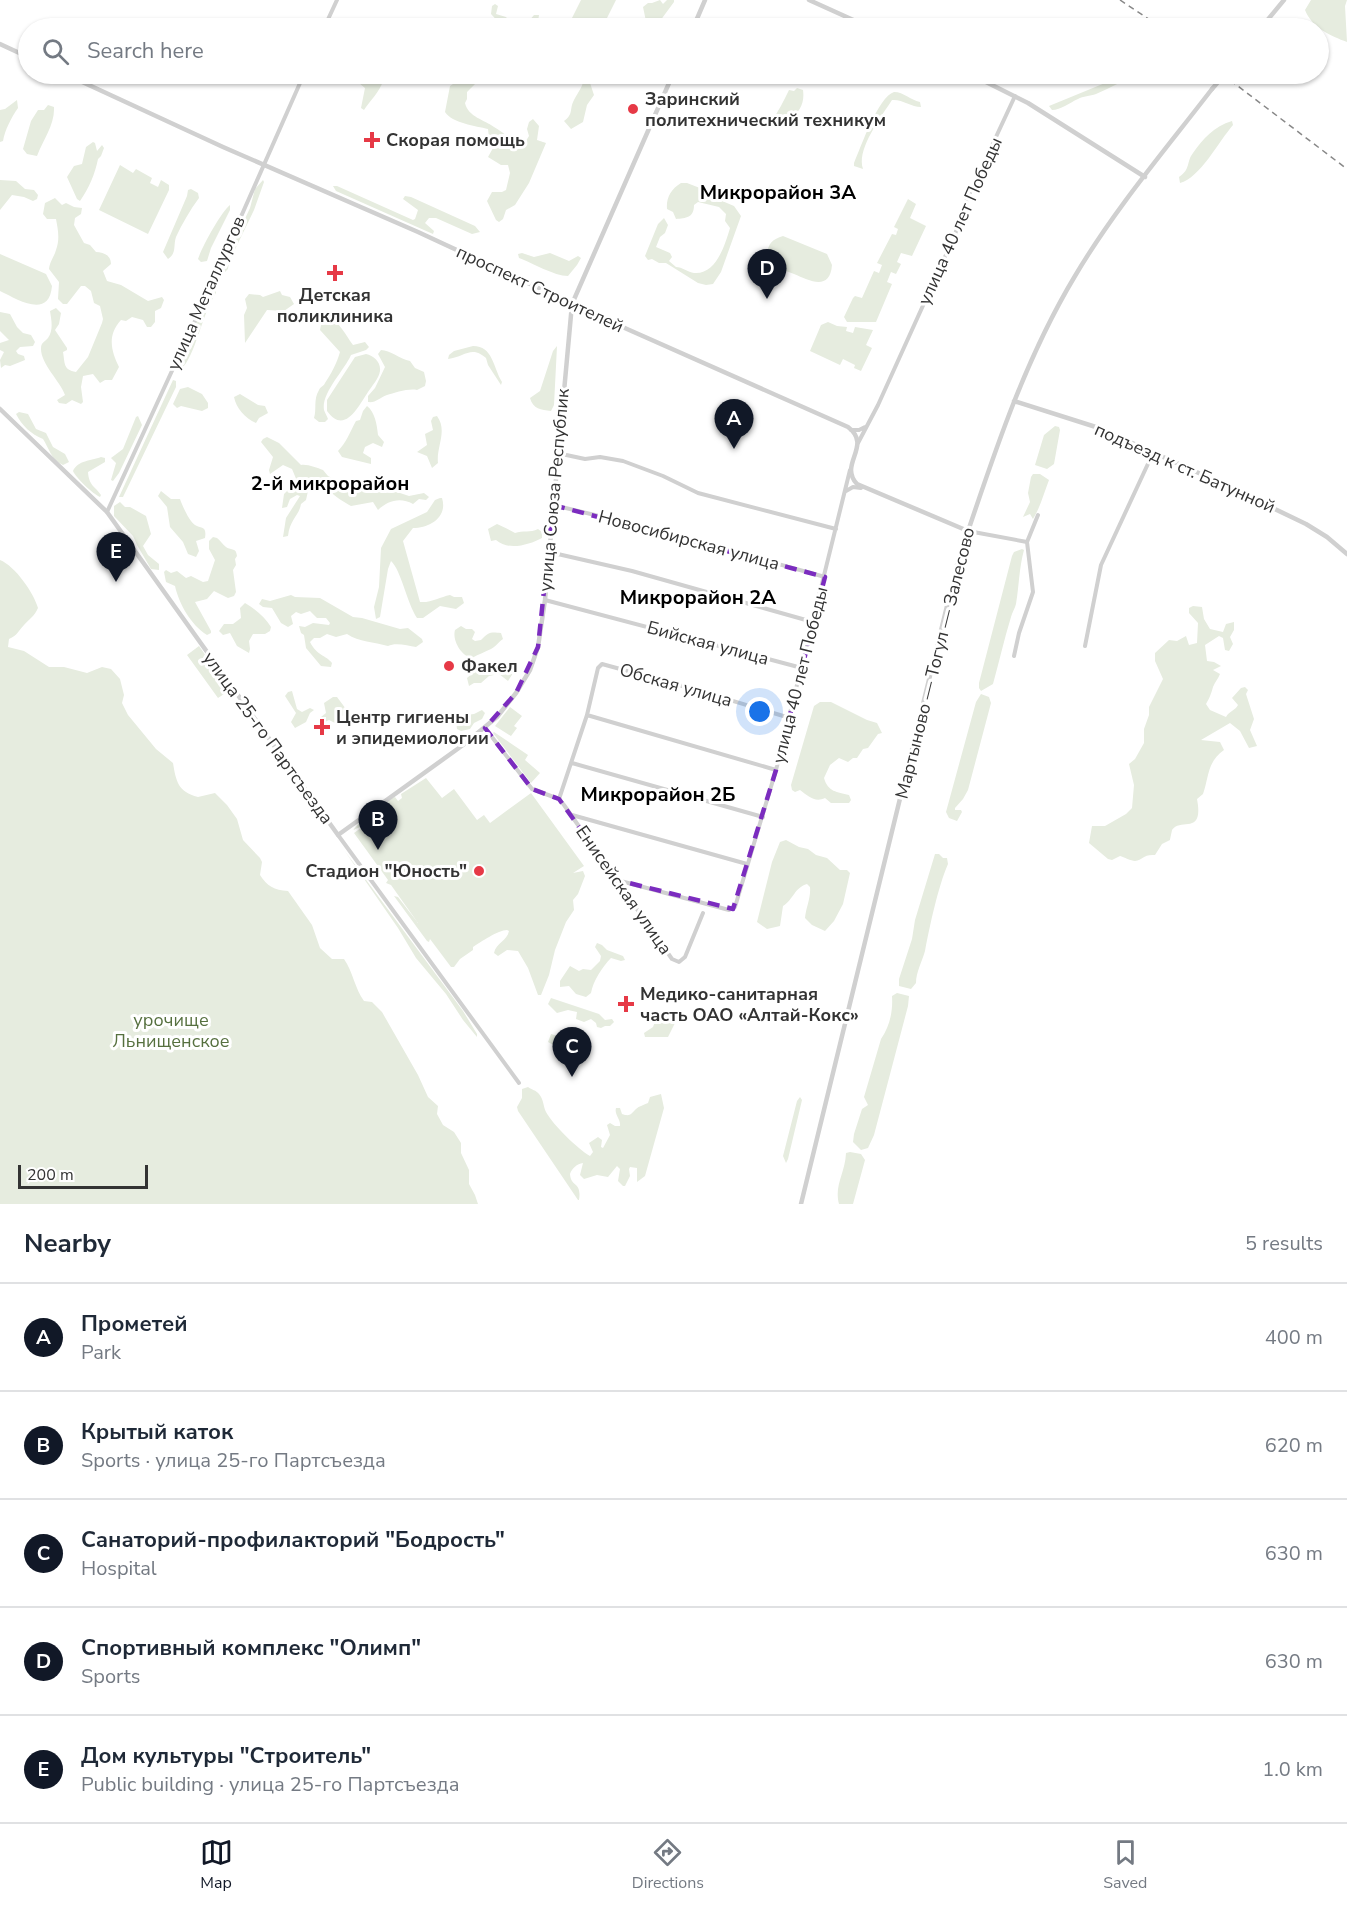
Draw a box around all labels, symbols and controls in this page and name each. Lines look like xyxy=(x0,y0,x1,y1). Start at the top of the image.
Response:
search box xyxy=(18,18,1329,84)
icon: search xyxy=(39,35,72,68)
text: Search here xyxy=(87,36,204,66)
place label: Заринский политехнический техникум xyxy=(645,87,886,132)
marker: Заринский политехнический техникум xyxy=(626,102,640,116)
place label: Скорая помощь xyxy=(386,128,525,152)
marker: Скорая помощь xyxy=(363,131,381,149)
street label: улица 40 лет Победы xyxy=(912,133,1008,309)
district label: Микрорайон 3А xyxy=(700,179,856,206)
street label: улица Металлургов xyxy=(161,212,251,374)
street label: проспект Строителей xyxy=(452,240,628,338)
pin: D xyxy=(748,250,786,299)
marker: Детская поликлиника xyxy=(326,264,344,282)
place label: Детская поликлиника xyxy=(277,283,393,328)
street label: улица Союза Республик xyxy=(533,387,575,593)
pin: A xyxy=(714,400,754,449)
street label: подъезд к ст. Батунной xyxy=(1091,417,1279,519)
district label: 2-й микрорайон xyxy=(251,470,409,497)
street label: Новосибирская улица xyxy=(596,504,782,576)
street label: Мартыново — Тогул — Залесово xyxy=(890,525,980,801)
pin: E xyxy=(96,532,136,582)
district label: Микрорайон 2А xyxy=(620,584,776,611)
street label: улица 40 лет Победы xyxy=(766,584,834,766)
street label: Бийская улица xyxy=(644,615,772,671)
street label: улица 25-го Партсъезда xyxy=(197,647,339,829)
place label: Факел xyxy=(461,654,518,678)
street label: Обская улица xyxy=(617,657,735,713)
marker: Факел xyxy=(442,659,456,673)
your location xyxy=(745,697,774,726)
place label: Центр гигиены и эпидемиологии xyxy=(336,705,489,750)
marker: Центр гигиены и эпидемиологии xyxy=(313,718,331,736)
district label: Микрорайон 2Б xyxy=(580,781,736,808)
pin: B xyxy=(358,800,398,850)
street label: Енисейская улица xyxy=(570,821,678,959)
place label: Стадион "Юность" xyxy=(305,859,467,883)
marker: Стадион "Юность" xyxy=(472,864,486,878)
place label: Медико-санитарная часть ОАО «Алтай-Кокс» xyxy=(640,982,859,1027)
marker: Медико-санитарная часть ОАО «Алтай-Кокс» xyxy=(617,995,635,1013)
park label: урочище Льнищенское xyxy=(112,1008,230,1053)
pin: C xyxy=(552,1028,592,1077)
scale bar xyxy=(18,1162,148,1190)
text: 200 m xyxy=(27,1164,74,1186)
text: Nearby xyxy=(24,1226,111,1261)
text: 5 results xyxy=(1245,1230,1323,1257)
text: Прометей xyxy=(81,1309,187,1339)
text: A xyxy=(36,1324,51,1351)
text: 400 m xyxy=(1265,1324,1323,1351)
text: Park xyxy=(81,1339,121,1366)
text: Крытый каток xyxy=(81,1417,233,1447)
text: B xyxy=(37,1432,50,1459)
text: 620 m xyxy=(1265,1432,1323,1459)
text: Sports · улица 25-го Партсъезда xyxy=(81,1447,386,1474)
text: Санаторий-профилакторий "Бодрость" xyxy=(81,1525,505,1555)
text: C xyxy=(37,1540,50,1567)
text: 630 m xyxy=(1265,1540,1323,1567)
text: Hospital xyxy=(81,1555,157,1582)
text: Спортивный комплекс "Олимп" xyxy=(81,1633,421,1663)
text: D xyxy=(36,1648,51,1675)
text: 630 m xyxy=(1265,1648,1323,1675)
text: Sports xyxy=(81,1663,140,1690)
text: Дом культуры "Строитель" xyxy=(81,1741,371,1771)
text: E xyxy=(38,1756,49,1783)
text: 1.0 km xyxy=(1262,1756,1323,1783)
text: Public building · улица 25-го Партсъезда xyxy=(81,1771,459,1798)
tab: Map xyxy=(200,1836,233,1894)
tab: Directions xyxy=(632,1836,704,1894)
tab: Saved xyxy=(1103,1836,1147,1894)

